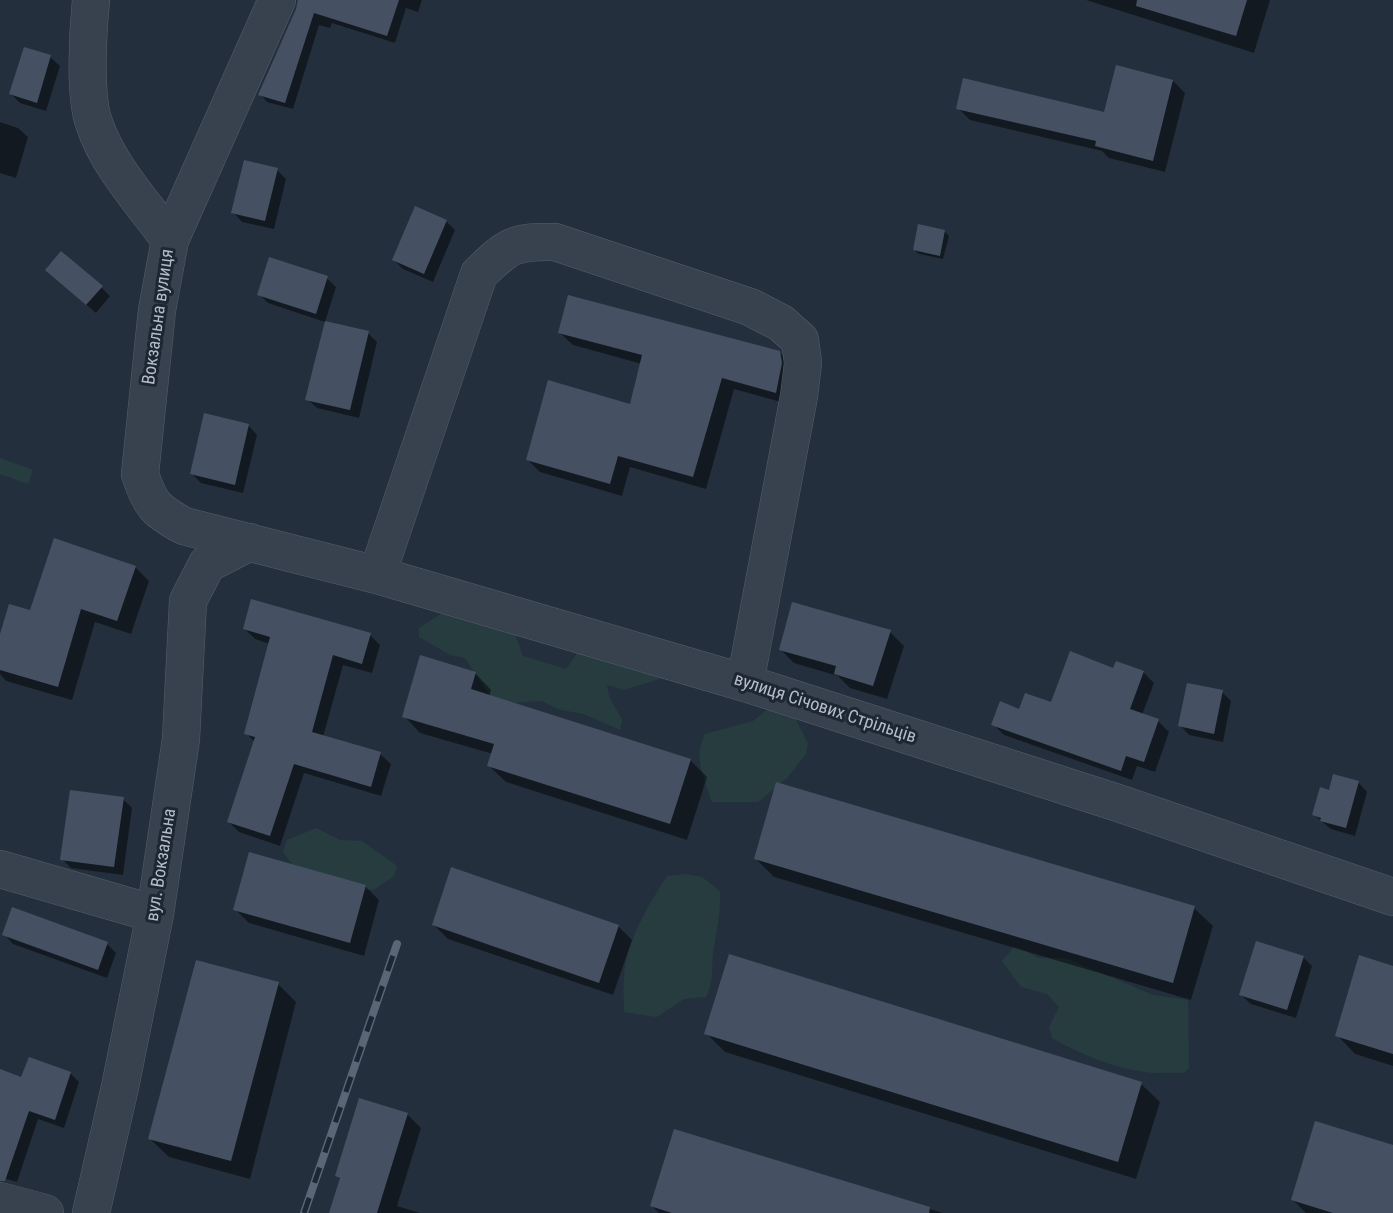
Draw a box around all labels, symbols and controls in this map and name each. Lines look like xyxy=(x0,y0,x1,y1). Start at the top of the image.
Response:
street label: Вокзальна вулиця xyxy=(139,248,179,386)
street label: вулиця Січових Стрільців xyxy=(731,669,919,749)
street label: вул. Вокзальна xyxy=(142,807,182,923)

